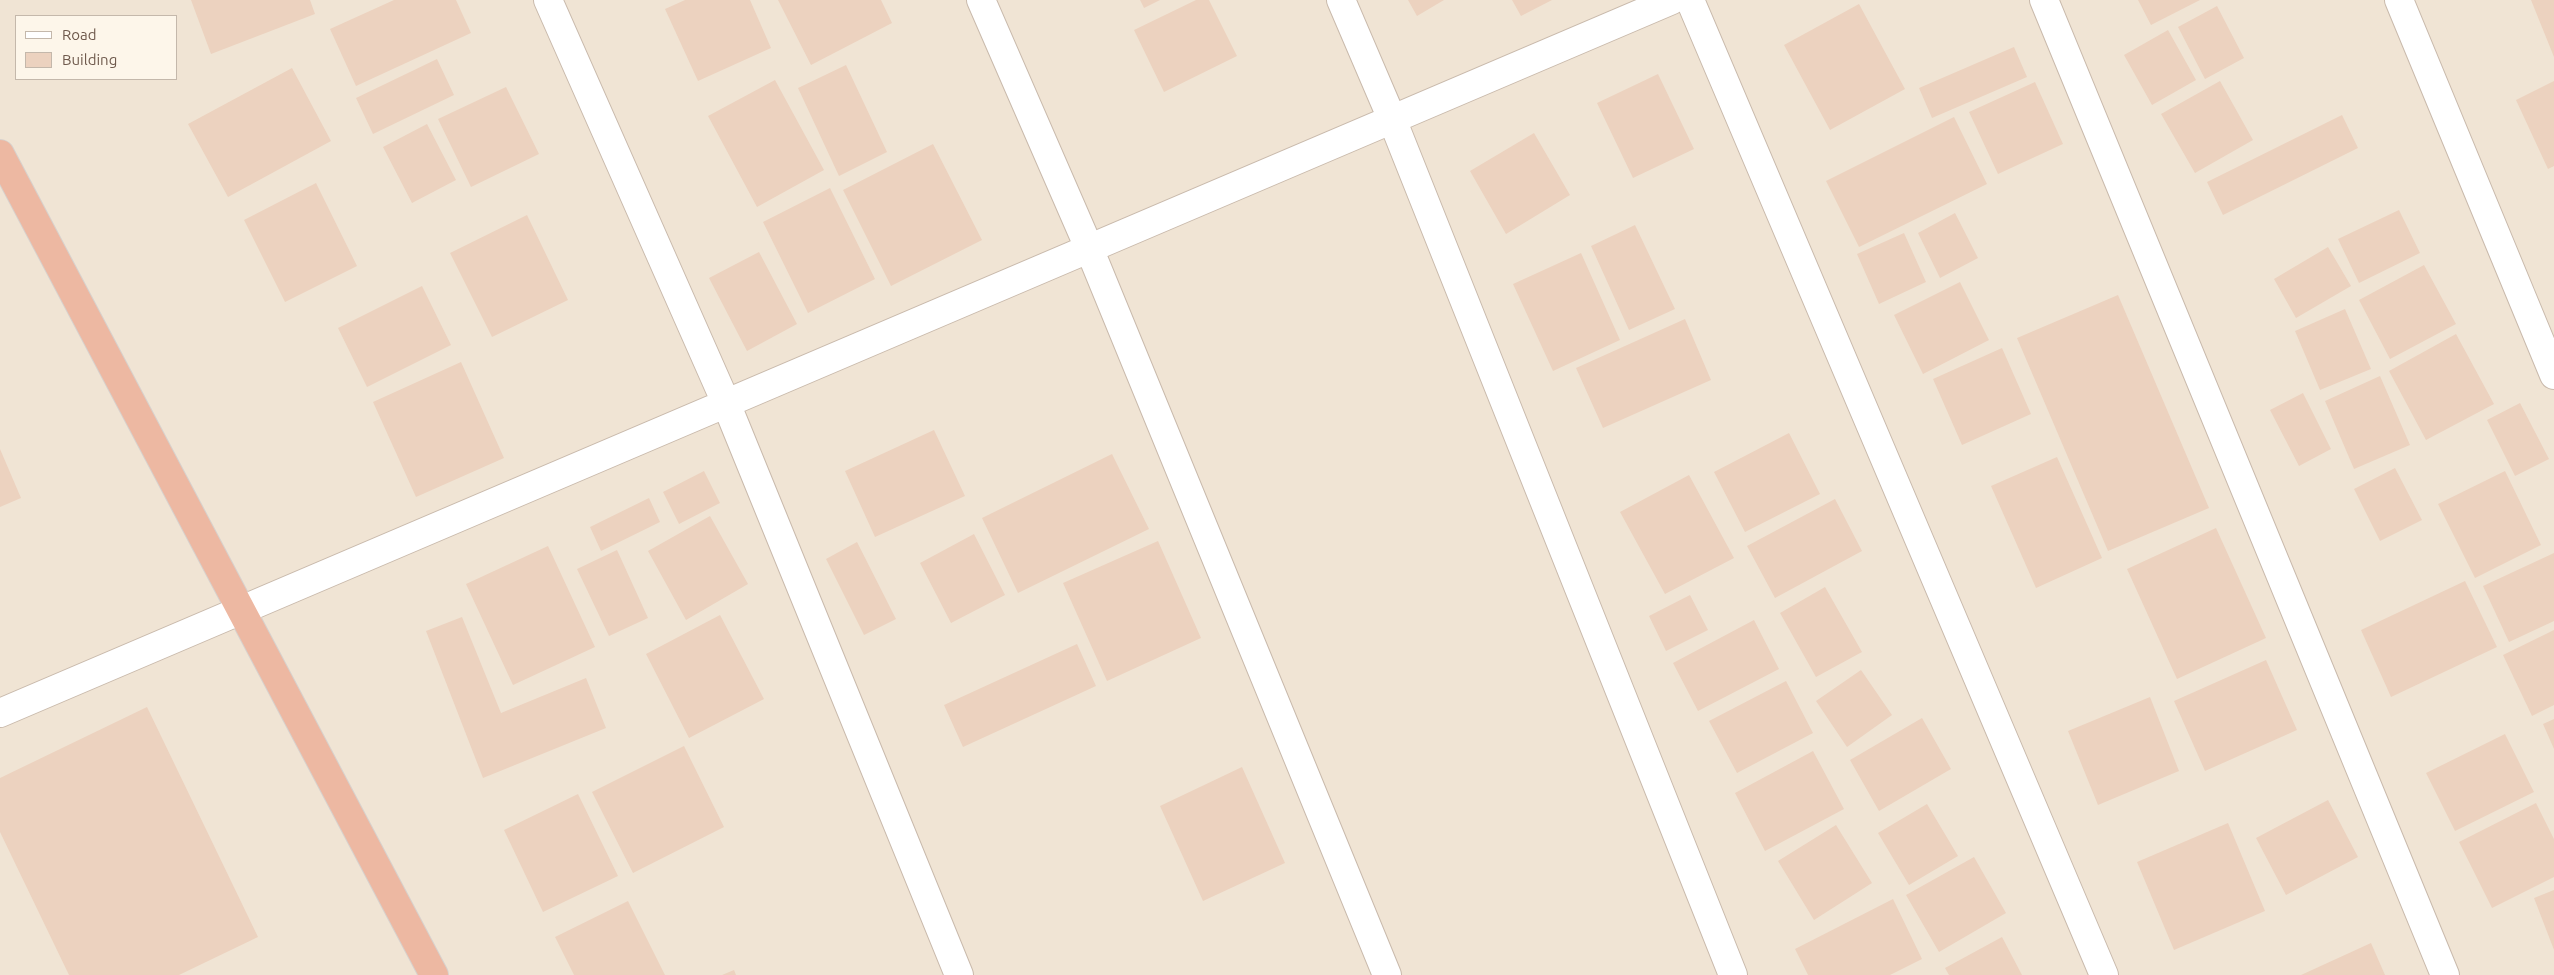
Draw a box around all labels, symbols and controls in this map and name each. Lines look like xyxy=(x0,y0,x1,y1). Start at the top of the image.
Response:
legend xyxy=(15,15,178,80)
text: Road xyxy=(62,26,97,43)
text: Building xyxy=(62,51,117,68)

